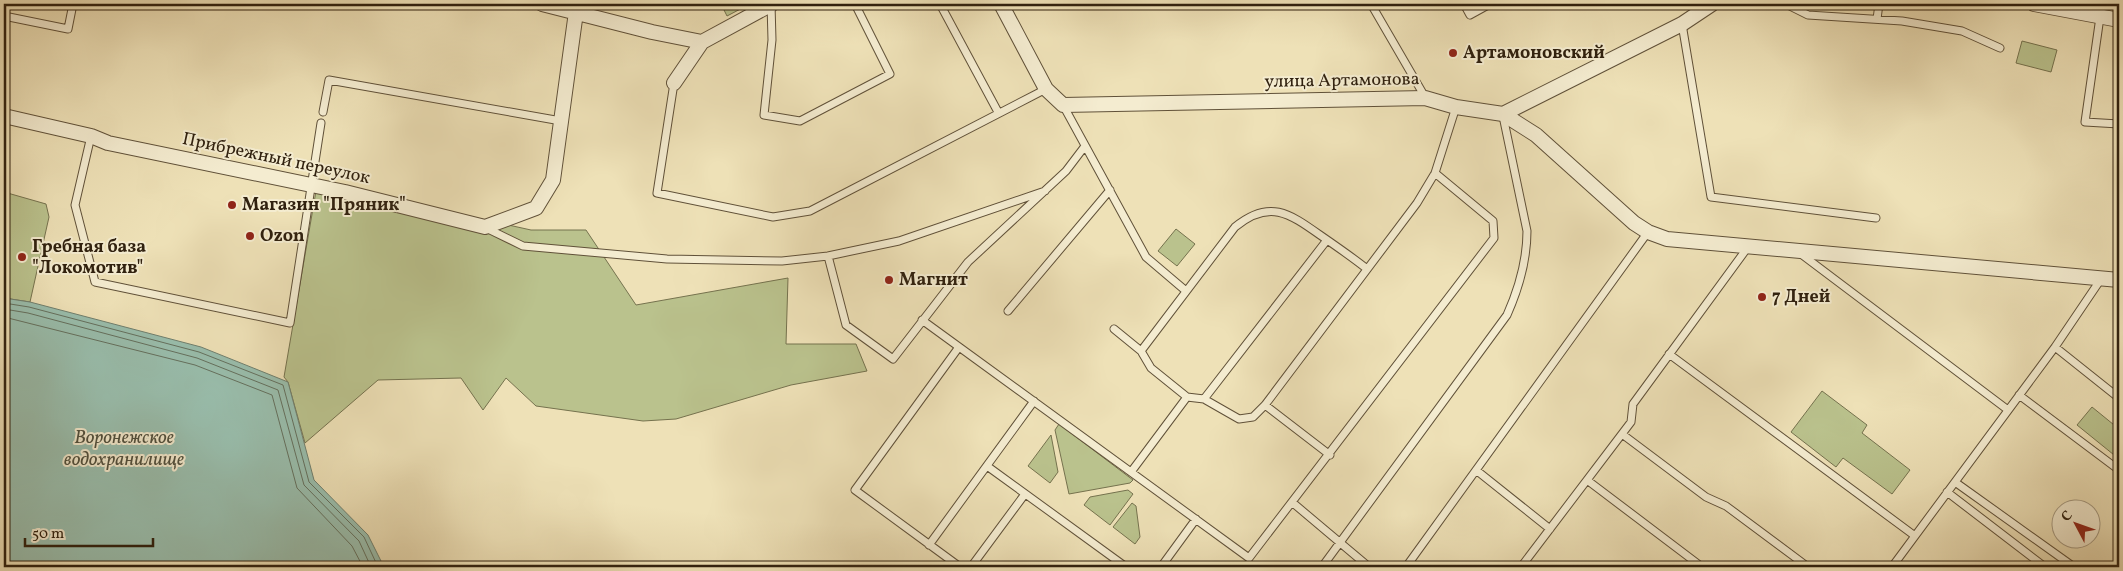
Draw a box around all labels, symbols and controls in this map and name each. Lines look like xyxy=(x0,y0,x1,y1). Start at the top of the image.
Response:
place label: Артамоновский xyxy=(1463,41,1605,66)
marker: Артамоновский xyxy=(1447,47,1459,59)
street label: улица Артамонова xyxy=(1264,67,1420,95)
street label: Прибрежный переулок xyxy=(180,127,373,191)
place label: Магазин "Пряник" xyxy=(242,193,406,218)
marker: Магазин "Пряник" xyxy=(226,199,238,211)
place label: Ozon xyxy=(260,224,305,249)
marker: Ozon xyxy=(244,230,256,242)
place label: Гребная база "Локомотив" xyxy=(32,235,146,281)
marker: Гребная база "Локомотив" xyxy=(16,251,28,263)
place label: Магнит xyxy=(899,268,968,293)
marker: Магнит xyxy=(883,274,895,286)
place label: 7 Дней xyxy=(1772,285,1830,310)
marker: 7 Дней xyxy=(1756,291,1768,303)
water label: Воронежское водохранилище xyxy=(64,425,184,473)
north arrow xyxy=(2050,498,2100,548)
text: С xyxy=(2057,507,2077,526)
scale bar xyxy=(25,516,152,548)
text: 50 m xyxy=(32,524,64,545)

